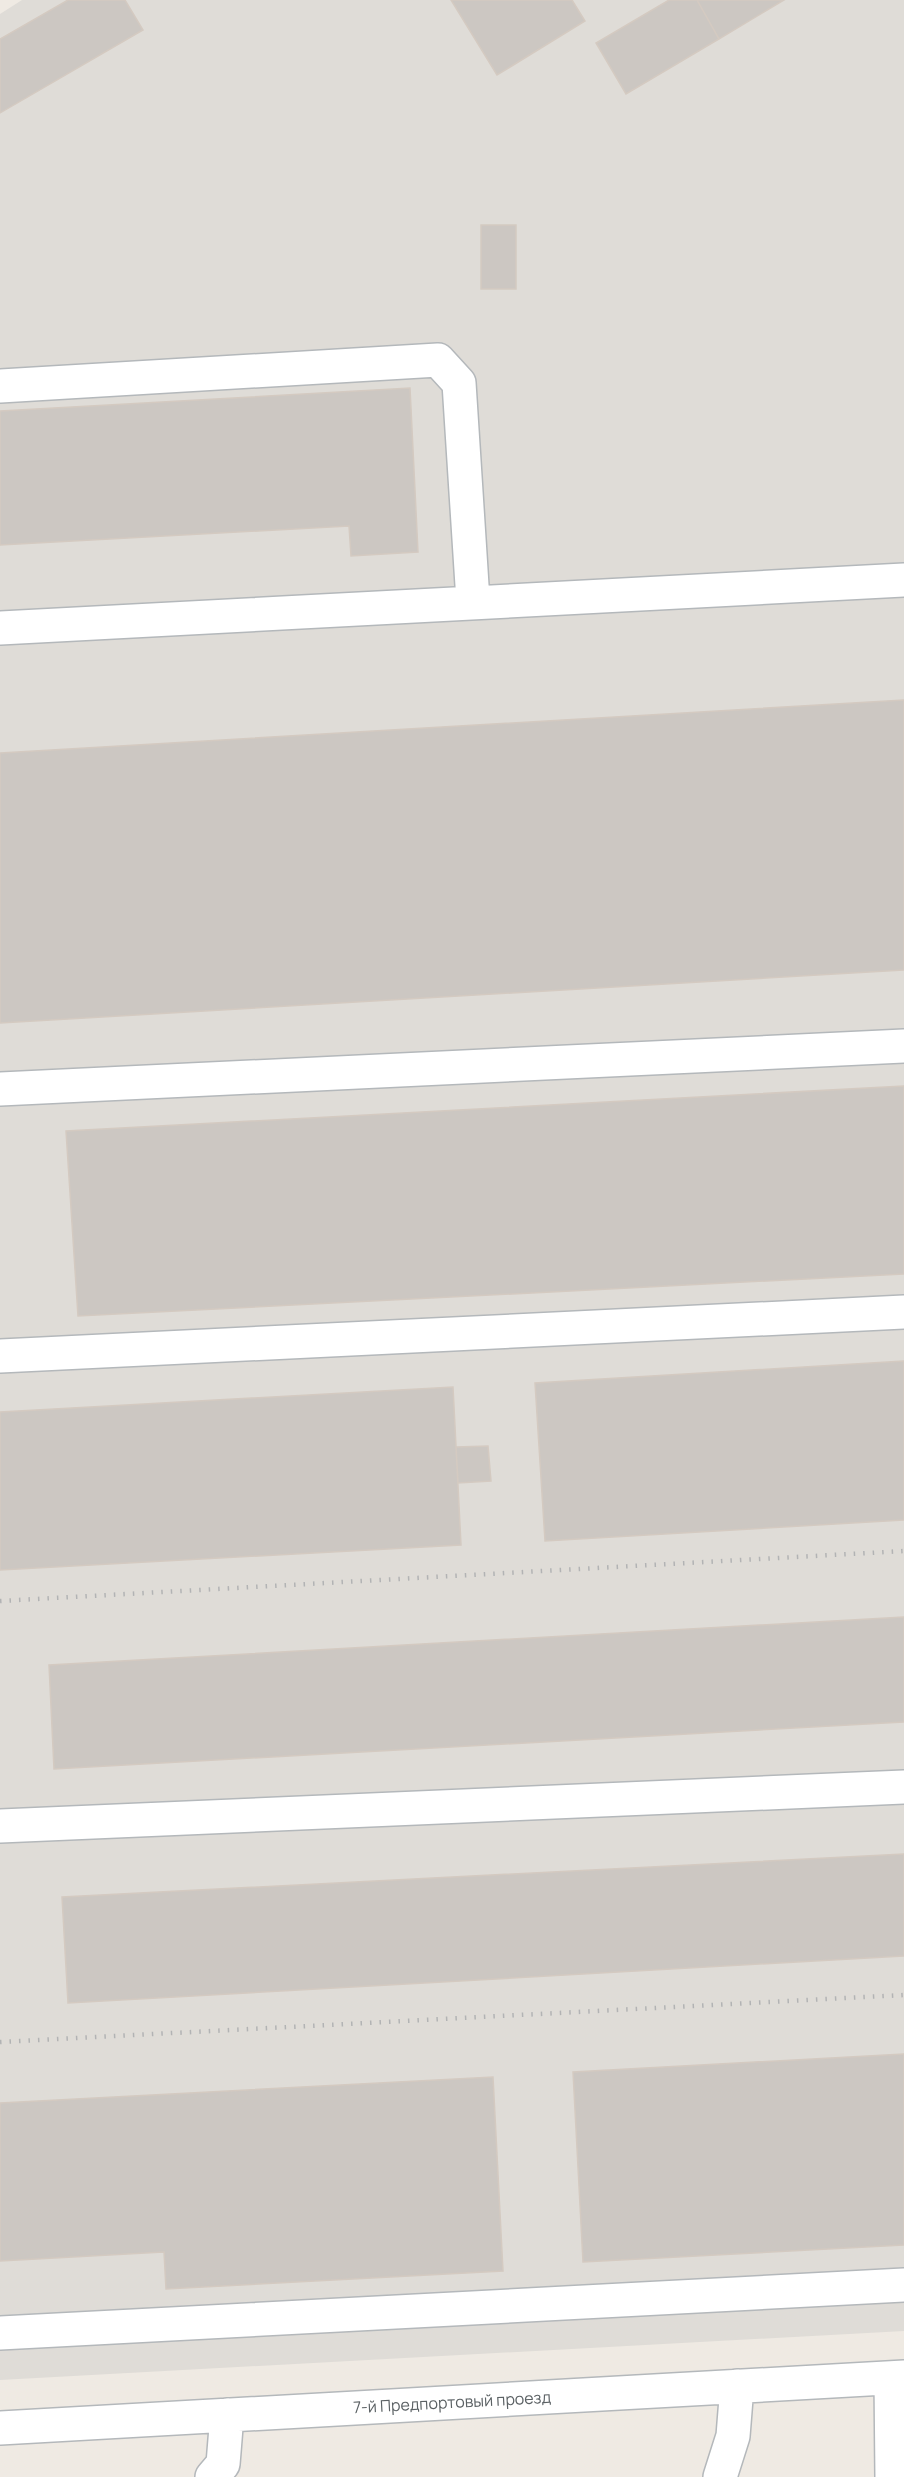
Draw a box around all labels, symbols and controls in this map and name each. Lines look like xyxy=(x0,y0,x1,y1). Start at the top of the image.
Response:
street label: 7-й Предпортовый проезд xyxy=(353,2386,552,2418)

